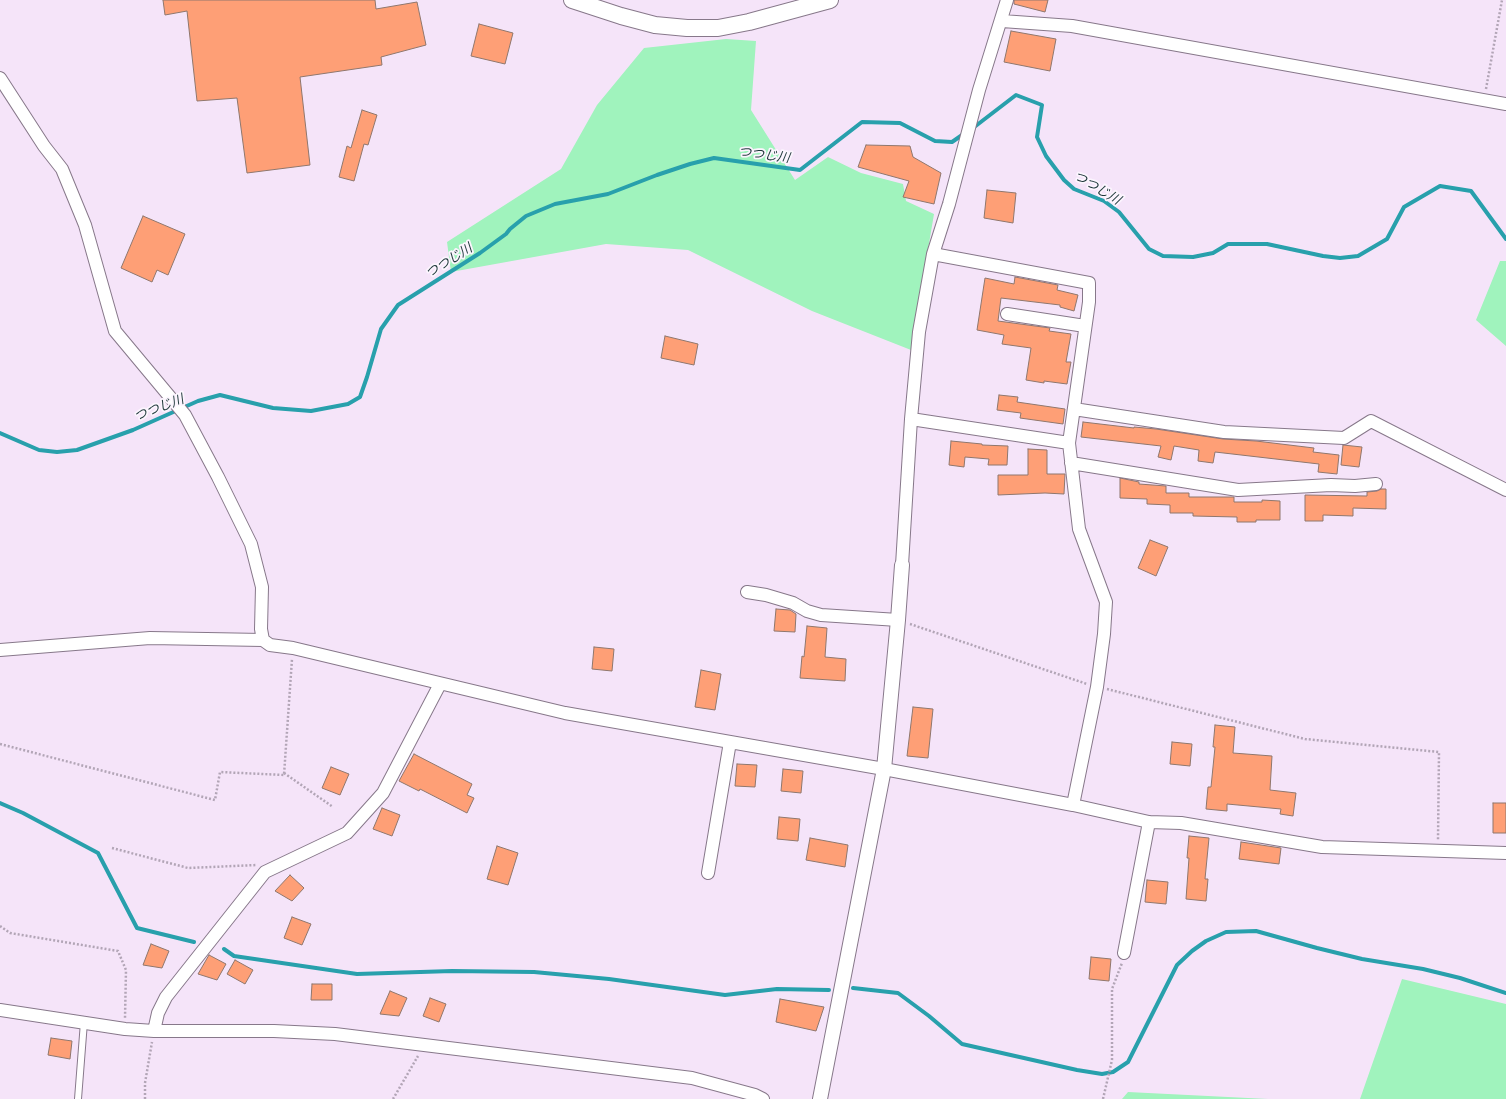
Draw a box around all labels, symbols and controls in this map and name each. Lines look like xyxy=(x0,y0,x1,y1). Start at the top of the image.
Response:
water label: つつじ川 xyxy=(737,144,791,166)
water label: つつじ川 xyxy=(1071,168,1123,208)
water label: つつじ川 xyxy=(423,241,475,281)
water label: つつじ川 xyxy=(132,391,186,425)

